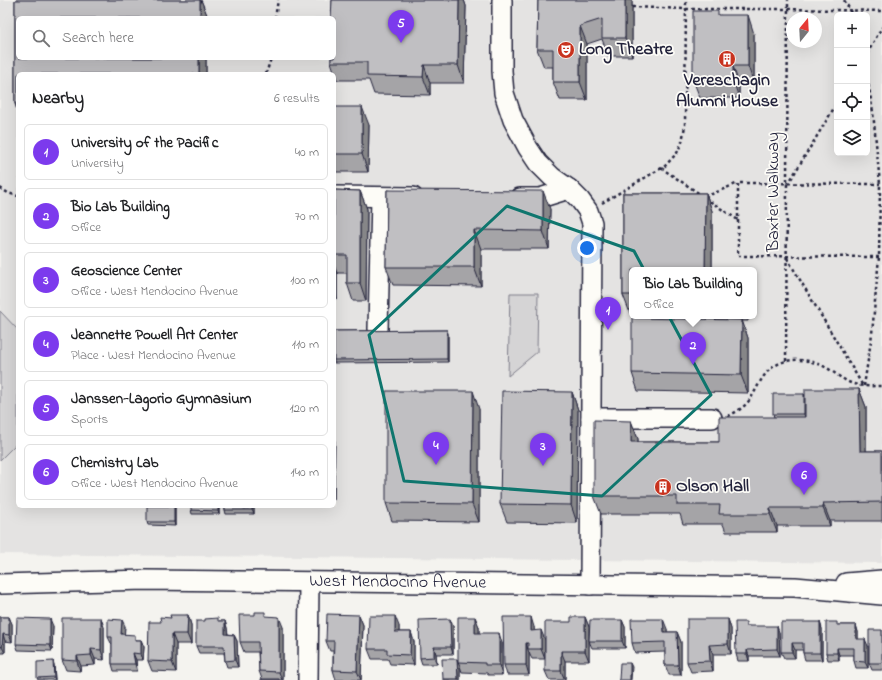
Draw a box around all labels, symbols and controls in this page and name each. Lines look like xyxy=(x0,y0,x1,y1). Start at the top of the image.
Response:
pin: 5 xyxy=(388,10,414,43)
north arrow xyxy=(786,12,822,48)
map controls xyxy=(834,12,870,156)
button: + xyxy=(834,12,870,48)
search box xyxy=(16,16,336,60)
icon: search xyxy=(30,27,52,49)
text: Search here xyxy=(62,27,134,49)
place label: Long Theatre xyxy=(579,37,674,64)
theatre icon: Long Theatre xyxy=(556,40,576,60)
button: − xyxy=(834,48,870,84)
building icon: Vereschagin Alumni House xyxy=(717,49,737,69)
place label: Vereschagin Alumni House xyxy=(676,68,779,115)
button: locate xyxy=(834,84,870,120)
text: Nearby xyxy=(32,86,84,111)
text: 6 results xyxy=(274,89,320,108)
button: layers xyxy=(834,120,870,156)
text: University of the Pacific xyxy=(71,132,218,154)
street label: Baxter Walkway xyxy=(761,132,787,253)
text: 1 xyxy=(44,143,48,162)
text: 40 m xyxy=(295,143,319,162)
text: University xyxy=(71,154,124,173)
text: Bio Lab Building xyxy=(71,196,170,218)
text: 2 xyxy=(43,207,49,226)
text: 70 m xyxy=(295,207,319,226)
text: Office xyxy=(71,218,101,237)
your location xyxy=(577,238,597,258)
text: Geoscience Center xyxy=(71,260,182,282)
popup xyxy=(629,267,757,319)
text: 3 xyxy=(43,271,49,290)
text: 100 m xyxy=(290,271,319,290)
text: Bio Lab Building xyxy=(644,273,742,295)
text: Office · West Mendocino Avenue xyxy=(71,282,238,301)
text: Office xyxy=(644,295,674,314)
pin: 1 xyxy=(595,297,621,330)
text: Jeannette Powell Art Center xyxy=(71,324,238,346)
pin: 2 xyxy=(680,332,706,365)
text: 4 xyxy=(43,335,49,354)
text: 110 m xyxy=(292,335,319,354)
text: Place · West Mendocino Avenue xyxy=(71,346,236,365)
text: Janssen-Lagorio Gymnasium xyxy=(71,388,251,410)
text: 5 xyxy=(42,399,50,418)
text: 120 m xyxy=(289,399,319,418)
text: Sports xyxy=(71,410,108,429)
pin: 4 xyxy=(423,432,449,465)
pin: 3 xyxy=(530,433,556,466)
text: Chemistry Lab xyxy=(71,452,158,474)
pin: 6 xyxy=(791,462,817,495)
text: 6 xyxy=(43,463,49,482)
text: 140 m xyxy=(291,463,319,482)
text: Office · West Mendocino Avenue xyxy=(71,474,238,493)
place label: Olson Hall xyxy=(676,474,749,500)
building icon: Olson Hall xyxy=(653,477,673,497)
street label: West Mendocino Avenue xyxy=(309,569,488,597)

